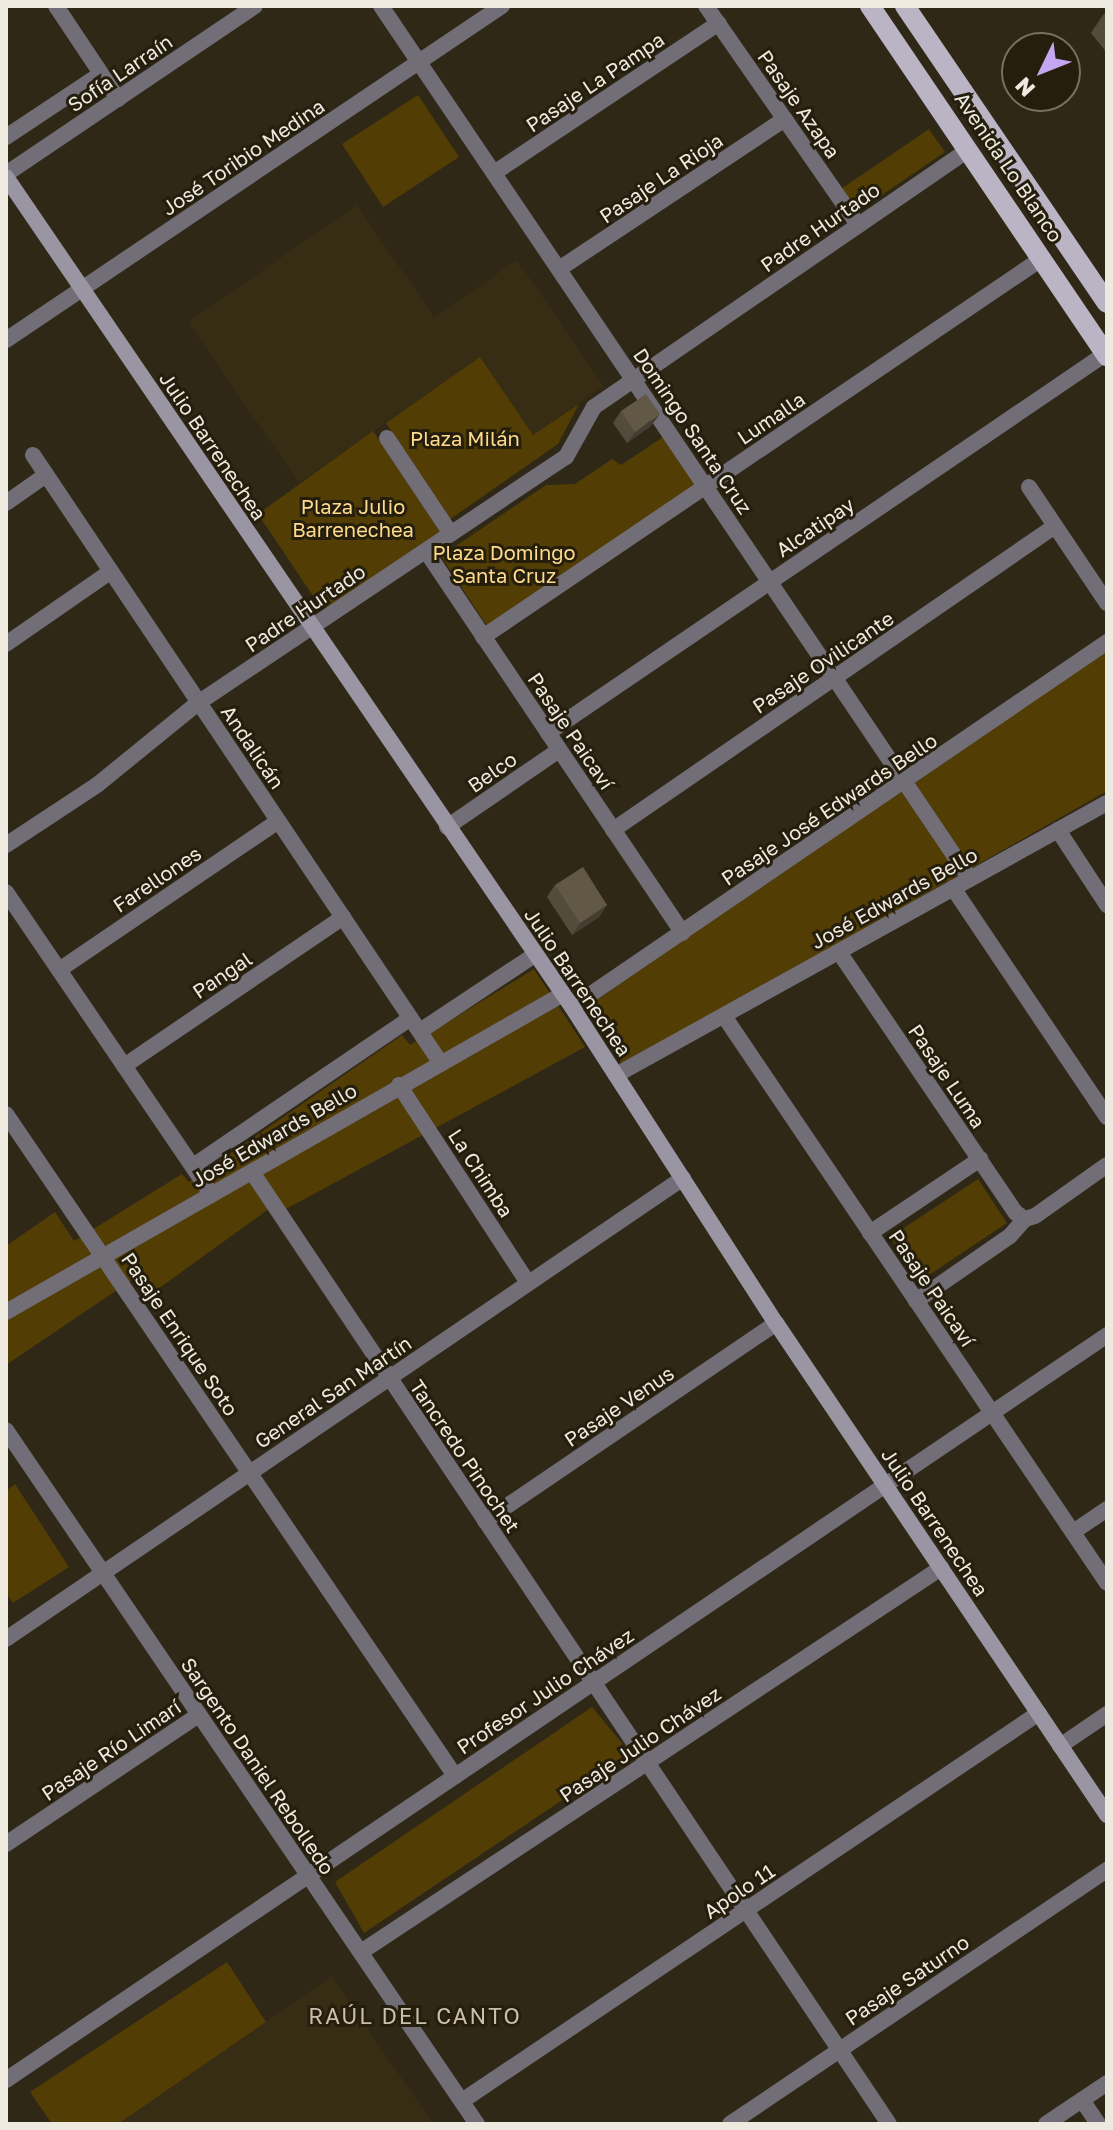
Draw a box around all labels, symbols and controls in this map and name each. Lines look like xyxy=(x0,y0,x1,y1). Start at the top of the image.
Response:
street label: Pasaje La Pampa xyxy=(521,27,669,137)
street label: Sofía Larraín xyxy=(63,29,177,117)
north arrow xyxy=(1001,32,1081,112)
street label: Pasaje Azapa xyxy=(753,45,845,163)
text: N xyxy=(1009,72,1040,103)
street label: Avenida Lo Blanco xyxy=(950,88,1068,246)
street label: José Toribio Medina xyxy=(157,94,329,220)
street label: Pasaje La Rioja xyxy=(595,128,727,228)
street label: Padre Hurtado xyxy=(756,177,884,277)
street label: Domingo Santa Cruz xyxy=(629,344,757,518)
street label: Julio Barrenechea xyxy=(154,367,272,525)
street label: Lumalla xyxy=(733,387,809,449)
park label: Plaza Milán xyxy=(410,426,520,450)
street label: Alcatipay xyxy=(771,492,859,562)
park label: Plaza Julio Barrenechea xyxy=(292,495,414,542)
park label: Plaza Domingo Santa Cruz xyxy=(433,541,575,588)
street label: Padre Hurtado xyxy=(240,559,370,657)
street label: Pasaje Ovilicante xyxy=(748,606,898,718)
street label: Pasaje Paicaví xyxy=(523,668,619,794)
street label: Andalicán xyxy=(216,701,290,793)
street label: Pasaje José Edwards Bello xyxy=(717,728,941,890)
street label: Belco xyxy=(463,747,521,797)
street label: Farellones xyxy=(108,841,206,917)
street label: José Edwards Bello xyxy=(806,842,982,954)
street label: Julio Barrenechea xyxy=(519,903,637,1061)
street label: Pangal xyxy=(188,946,256,1004)
street label: Pasaje Luma xyxy=(903,1019,991,1133)
street label: José Edwards Bello xyxy=(187,1078,361,1192)
street label: La Chimba xyxy=(444,1124,518,1222)
street label: Pasaje Paicaví xyxy=(884,1225,980,1351)
street label: Pasaje Enrique Soto xyxy=(117,1248,243,1420)
street label: General San Martín xyxy=(250,1331,416,1453)
street label: Pasaje Venus xyxy=(560,1361,678,1451)
street label: Tancredo Pinochet xyxy=(405,1375,525,1537)
street label: Julio Barrenechea xyxy=(876,1443,994,1601)
street label: Profesor Julio Chávez xyxy=(452,1623,638,1759)
street label: Sargento Daniel Rebolledo xyxy=(176,1653,340,1879)
street label: Pasaje Julio Chávez xyxy=(555,1681,725,1807)
street label: Pasaje Río Limarí xyxy=(37,1694,185,1806)
street label: Apolo 11 xyxy=(699,1859,779,1923)
street label: Pasaje Saturno xyxy=(841,1930,973,2030)
district label: RAÚL DEL CANTO xyxy=(308,2003,522,2029)

